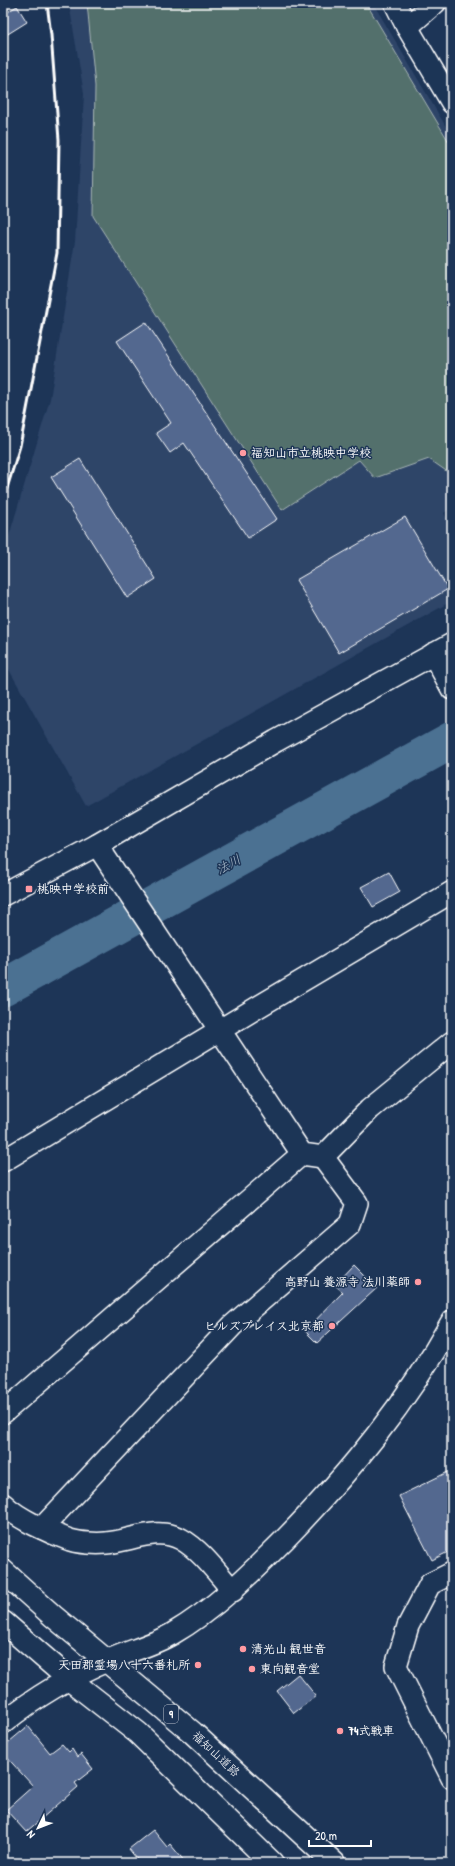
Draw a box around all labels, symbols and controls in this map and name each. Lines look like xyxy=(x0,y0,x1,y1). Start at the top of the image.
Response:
place label: 福知山市立桃映中学校 xyxy=(251,444,371,461)
marker: 福知山市立桃映中学校 xyxy=(238,448,248,458)
water label: 法川 xyxy=(212,850,244,878)
place label: 桃映中学校前 xyxy=(37,880,109,897)
marker: 桃映中学校前 xyxy=(24,884,34,894)
place label: 高野山 養源寺 法川薬師 xyxy=(284,1273,410,1290)
marker: 高野山 養源寺 法川薬師 xyxy=(413,1277,423,1287)
place label: ヒルズプレイス北京都 xyxy=(204,1317,324,1334)
marker: ヒルズプレイス北京都 xyxy=(327,1321,337,1331)
place label: 清光山 観世音 xyxy=(251,1640,326,1657)
marker: 清光山 観世音 xyxy=(238,1644,248,1654)
place label: 天田郡霊場八十六番札所 xyxy=(58,1656,191,1673)
marker: 天田郡霊場八十六番札所 xyxy=(193,1660,203,1670)
place label: 東向観音堂 xyxy=(260,1660,320,1677)
marker: 東向観音堂 xyxy=(247,1664,257,1674)
road number: 9 xyxy=(164,1705,178,1723)
place label: 74式戦車 xyxy=(347,1722,394,1739)
marker: 74式戦車 xyxy=(335,1726,345,1736)
street label: 福知山道路 xyxy=(189,1727,244,1780)
north arrow xyxy=(18,1808,58,1848)
scale bar xyxy=(309,1822,371,1848)
text: 20 m xyxy=(315,1827,337,1844)
text: N xyxy=(23,1828,38,1842)

